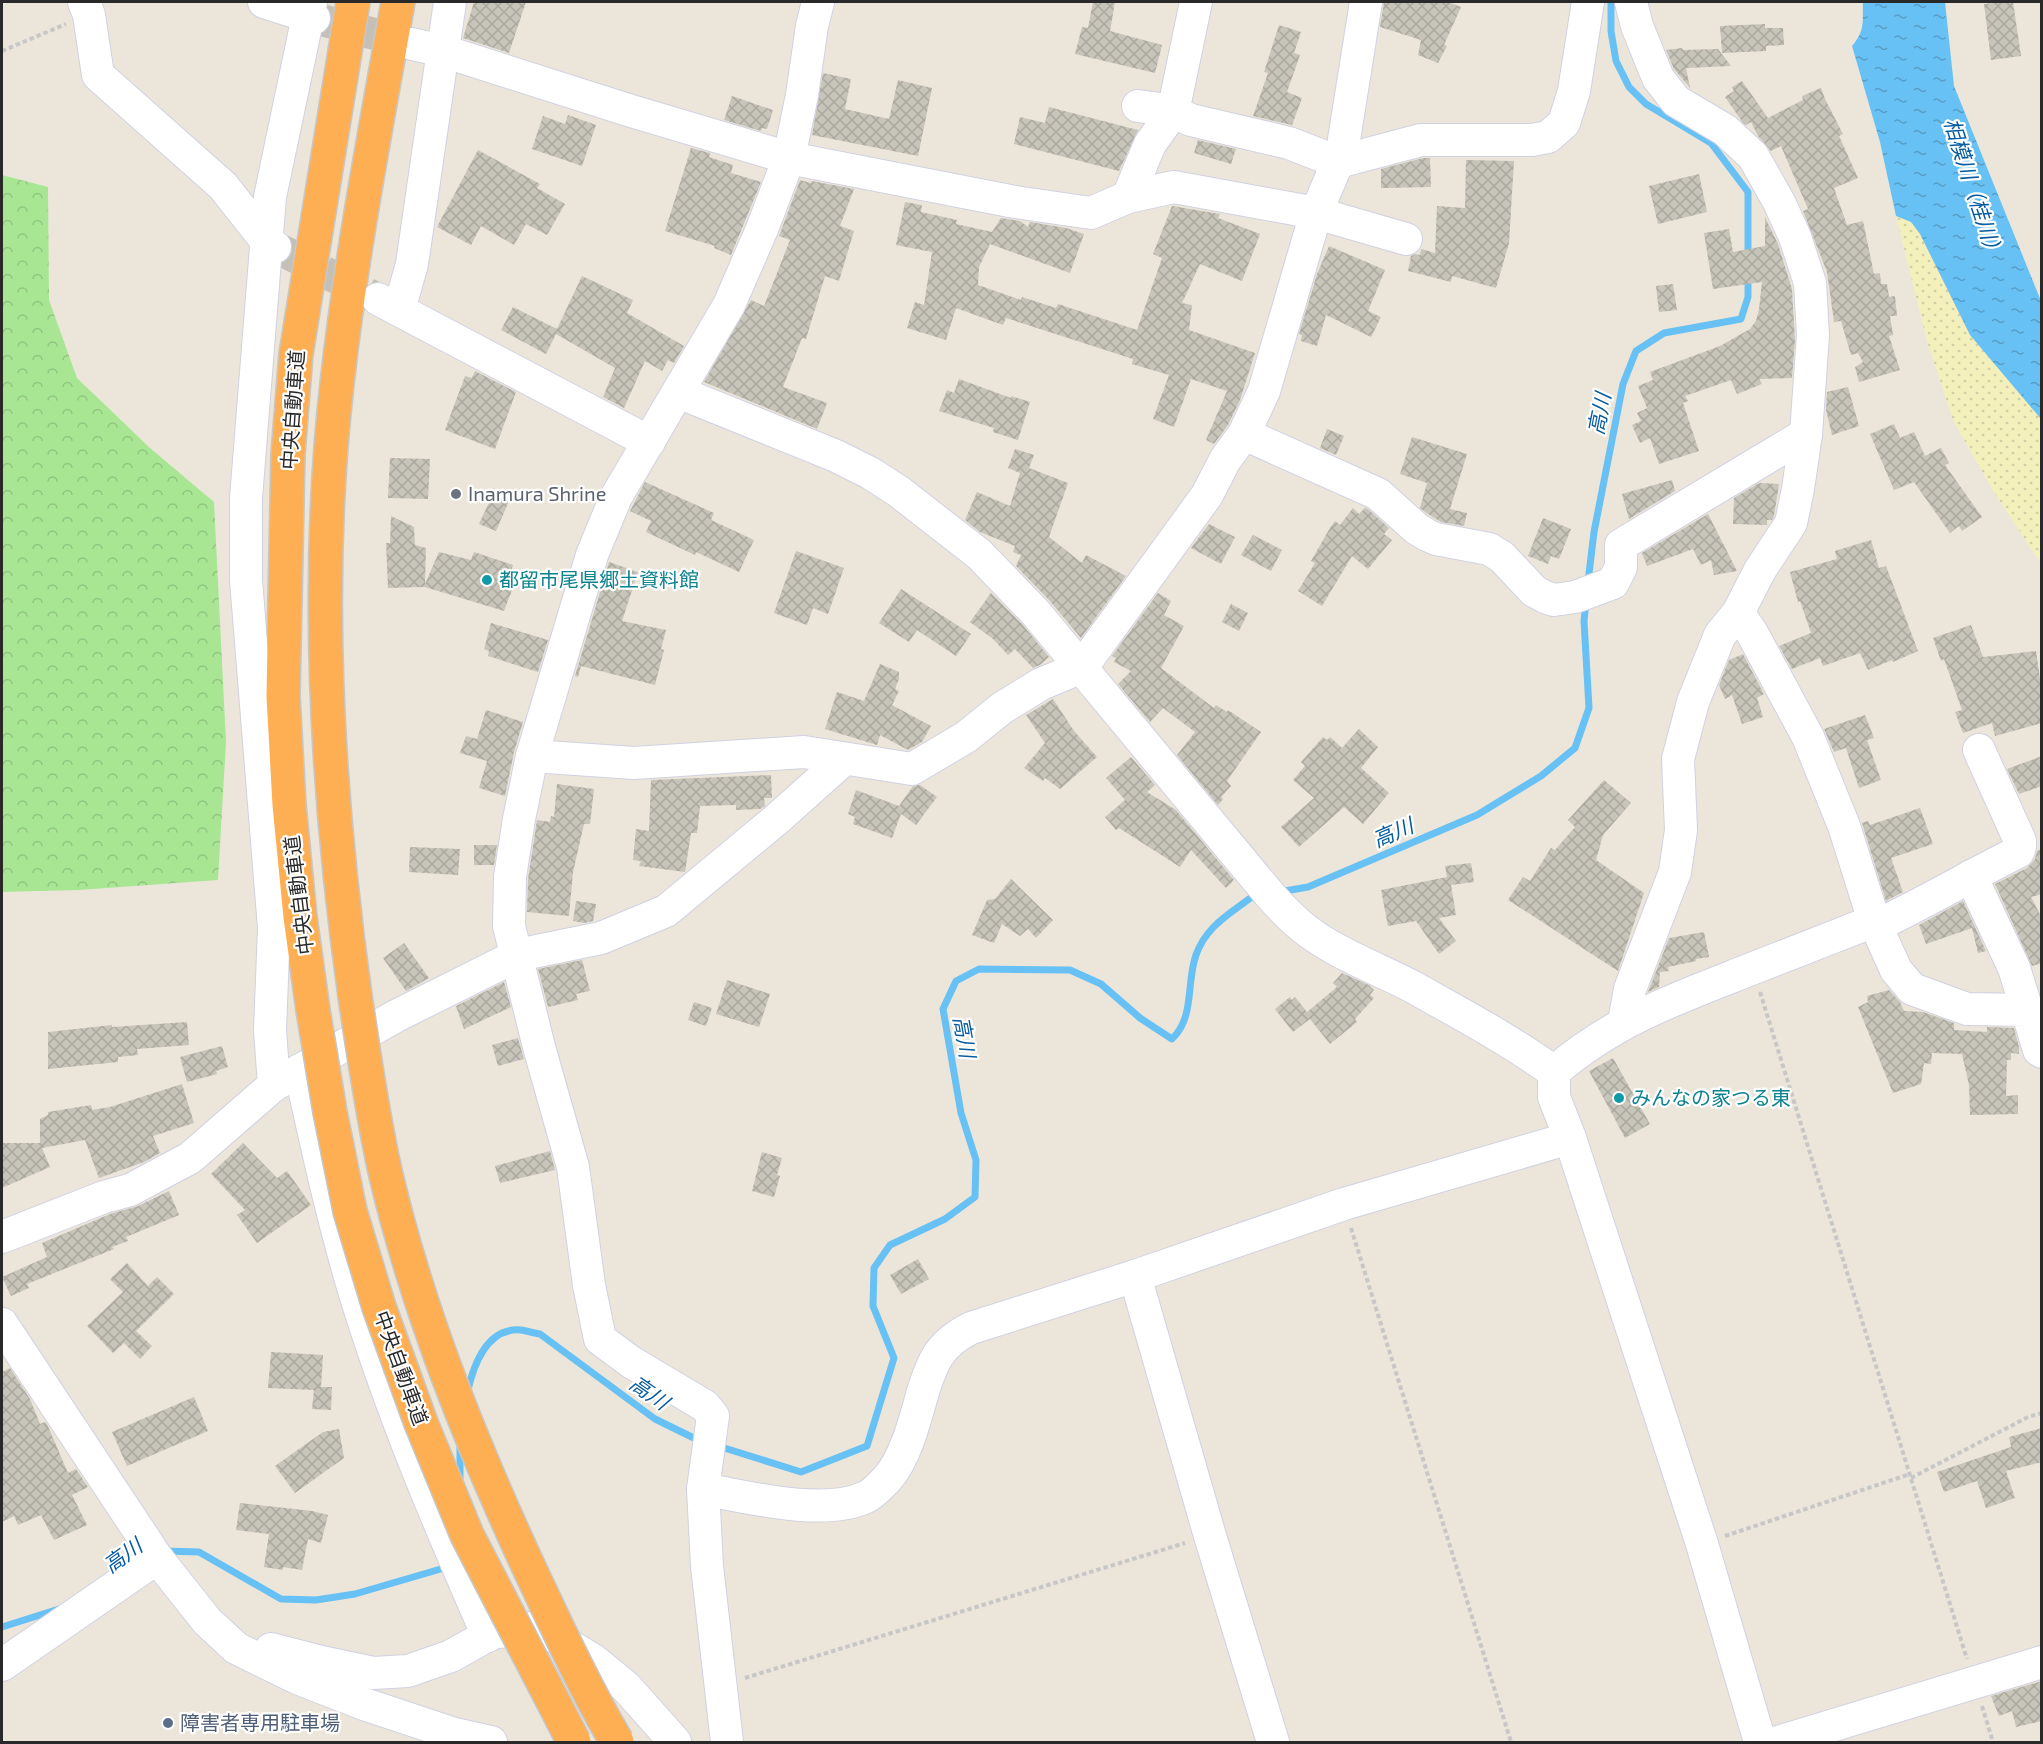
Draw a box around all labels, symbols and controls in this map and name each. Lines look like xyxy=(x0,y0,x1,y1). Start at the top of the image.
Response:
water label: 相模川（桂川） xyxy=(1940,115,2009,262)
street label: 中央自動車道 xyxy=(276,349,308,471)
water label: 高川 xyxy=(1582,389,1615,437)
place label: Inamura Shrine xyxy=(468,481,606,505)
marker: Inamura Shrine xyxy=(449,487,463,501)
place label: 都留市尾県郷土資料館 xyxy=(499,567,699,591)
marker: 都留市尾県郷土資料館 xyxy=(480,573,494,587)
water label: 高川 xyxy=(1368,811,1418,851)
street label: 中央自動車道 xyxy=(279,834,317,956)
water label: 高川 xyxy=(950,1014,982,1062)
place label: みんなの家つる東 xyxy=(1631,1085,1791,1109)
marker: みんなの家つる東 xyxy=(1612,1091,1626,1105)
street label: 中央自動車道 xyxy=(370,1307,434,1428)
water label: 高川 xyxy=(625,1369,676,1415)
water label: 高川 xyxy=(98,1531,148,1577)
place label: 障害者専用駐車場 xyxy=(180,1710,340,1734)
marker: 障害者専用駐車場 xyxy=(161,1716,175,1730)

